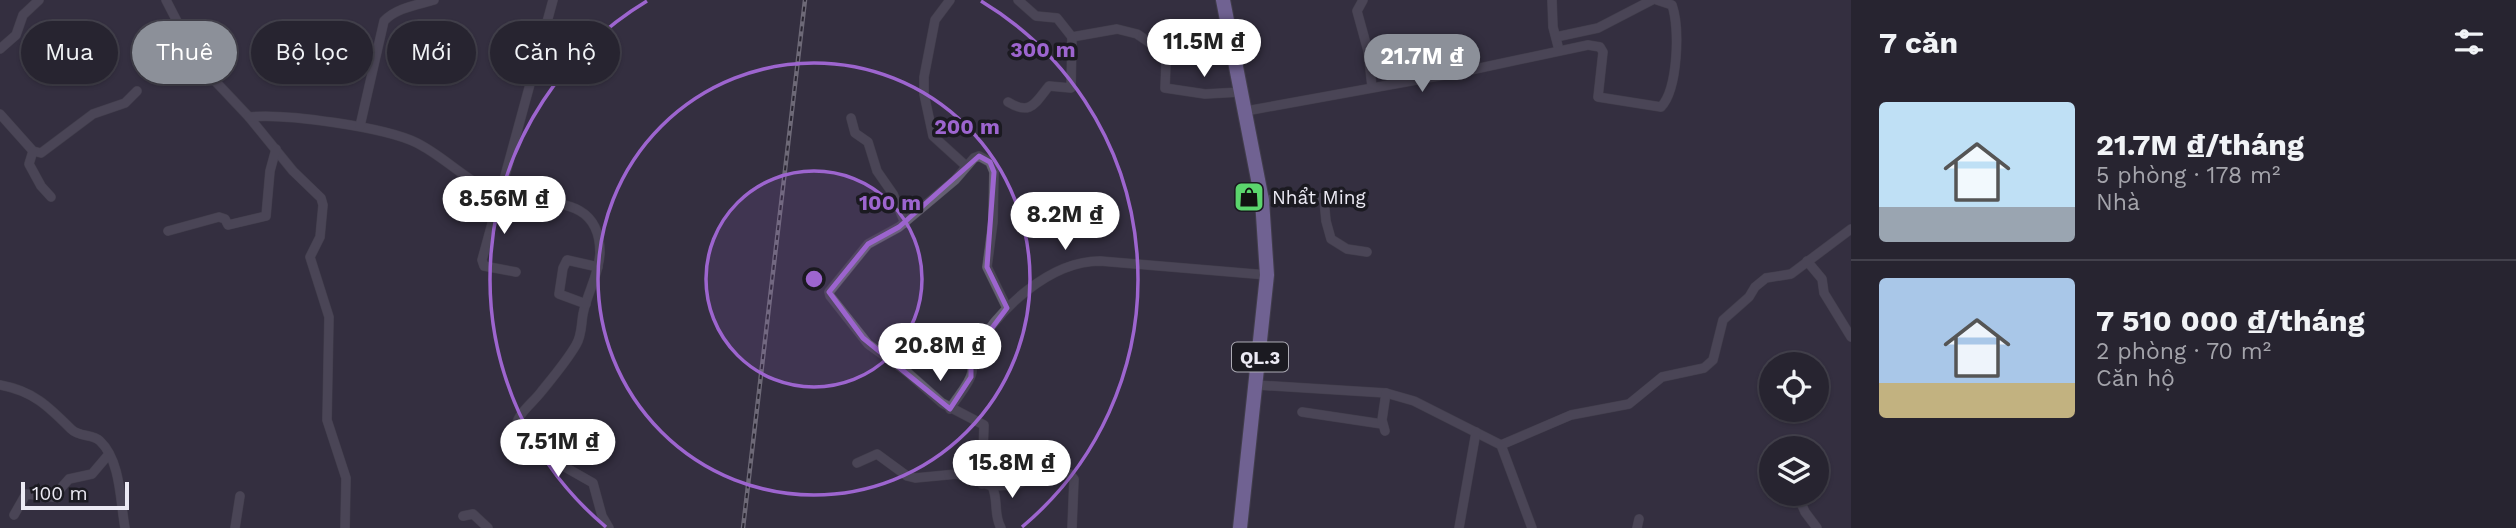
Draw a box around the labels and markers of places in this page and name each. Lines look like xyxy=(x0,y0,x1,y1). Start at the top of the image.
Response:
pin: 11.5M ₫ xyxy=(1139,20,1269,79)
pin: 21.7M ₫ xyxy=(1357,34,1487,94)
pin: 8.56M ₫ xyxy=(439,176,569,236)
shop icon: Nhẩt Ming xyxy=(1232,180,1266,214)
place label: Nhẩt Ming xyxy=(1272,186,1366,209)
pin: 8.2M ₫ xyxy=(1008,192,1122,252)
centre of rings xyxy=(802,267,826,291)
pin: 20.8M ₫ xyxy=(875,324,1005,383)
pin: 7.51M ₫ xyxy=(493,420,623,479)
pin: 15.8M ₫ xyxy=(947,440,1077,500)

